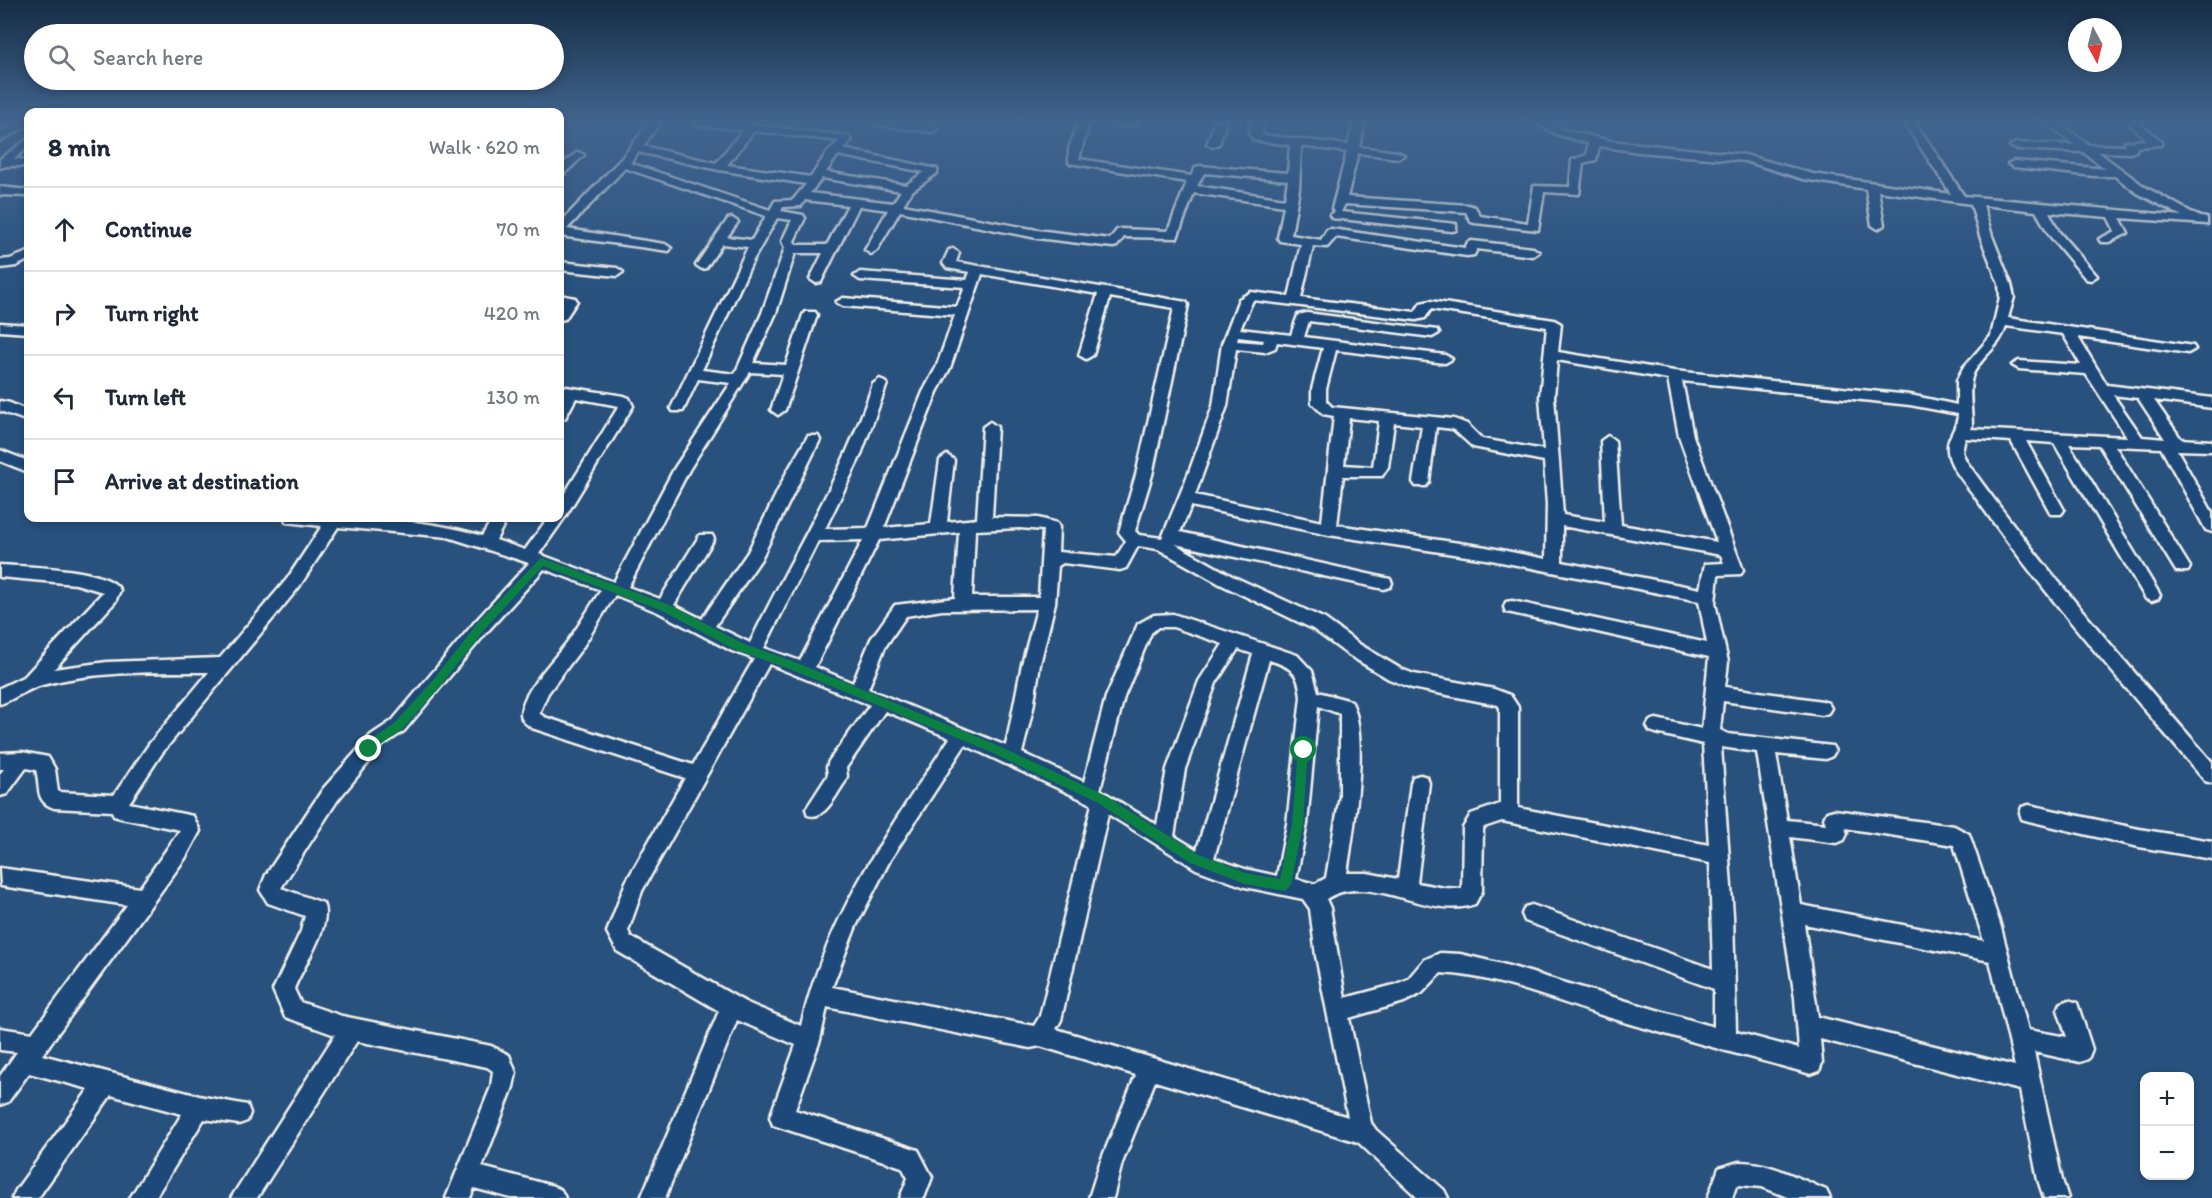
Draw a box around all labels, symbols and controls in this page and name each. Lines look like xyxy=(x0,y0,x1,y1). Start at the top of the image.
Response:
north arrow xyxy=(2068,18,2122,72)
search box xyxy=(24,24,564,90)
icon: search xyxy=(45,41,78,74)
text: Search here xyxy=(93,44,203,71)
text: 8 min xyxy=(48,131,110,163)
text: Walk · 620 m xyxy=(429,135,540,159)
icon: ahead xyxy=(48,213,81,246)
text: Continue xyxy=(105,216,192,243)
text: 70 m xyxy=(496,217,540,241)
icon: right xyxy=(48,297,81,330)
text: Turn right xyxy=(105,300,199,327)
text: 420 m xyxy=(484,301,540,325)
icon: left xyxy=(48,381,81,414)
text: Turn left xyxy=(105,384,186,411)
text: 130 m xyxy=(486,385,540,409)
icon: arrive xyxy=(48,465,81,498)
text: Arrive at destination xyxy=(105,468,299,495)
route end xyxy=(355,735,381,761)
route start xyxy=(1290,736,1316,762)
map controls xyxy=(2140,1072,2194,1180)
button: + xyxy=(2140,1072,2194,1126)
button: − xyxy=(2140,1126,2194,1180)

